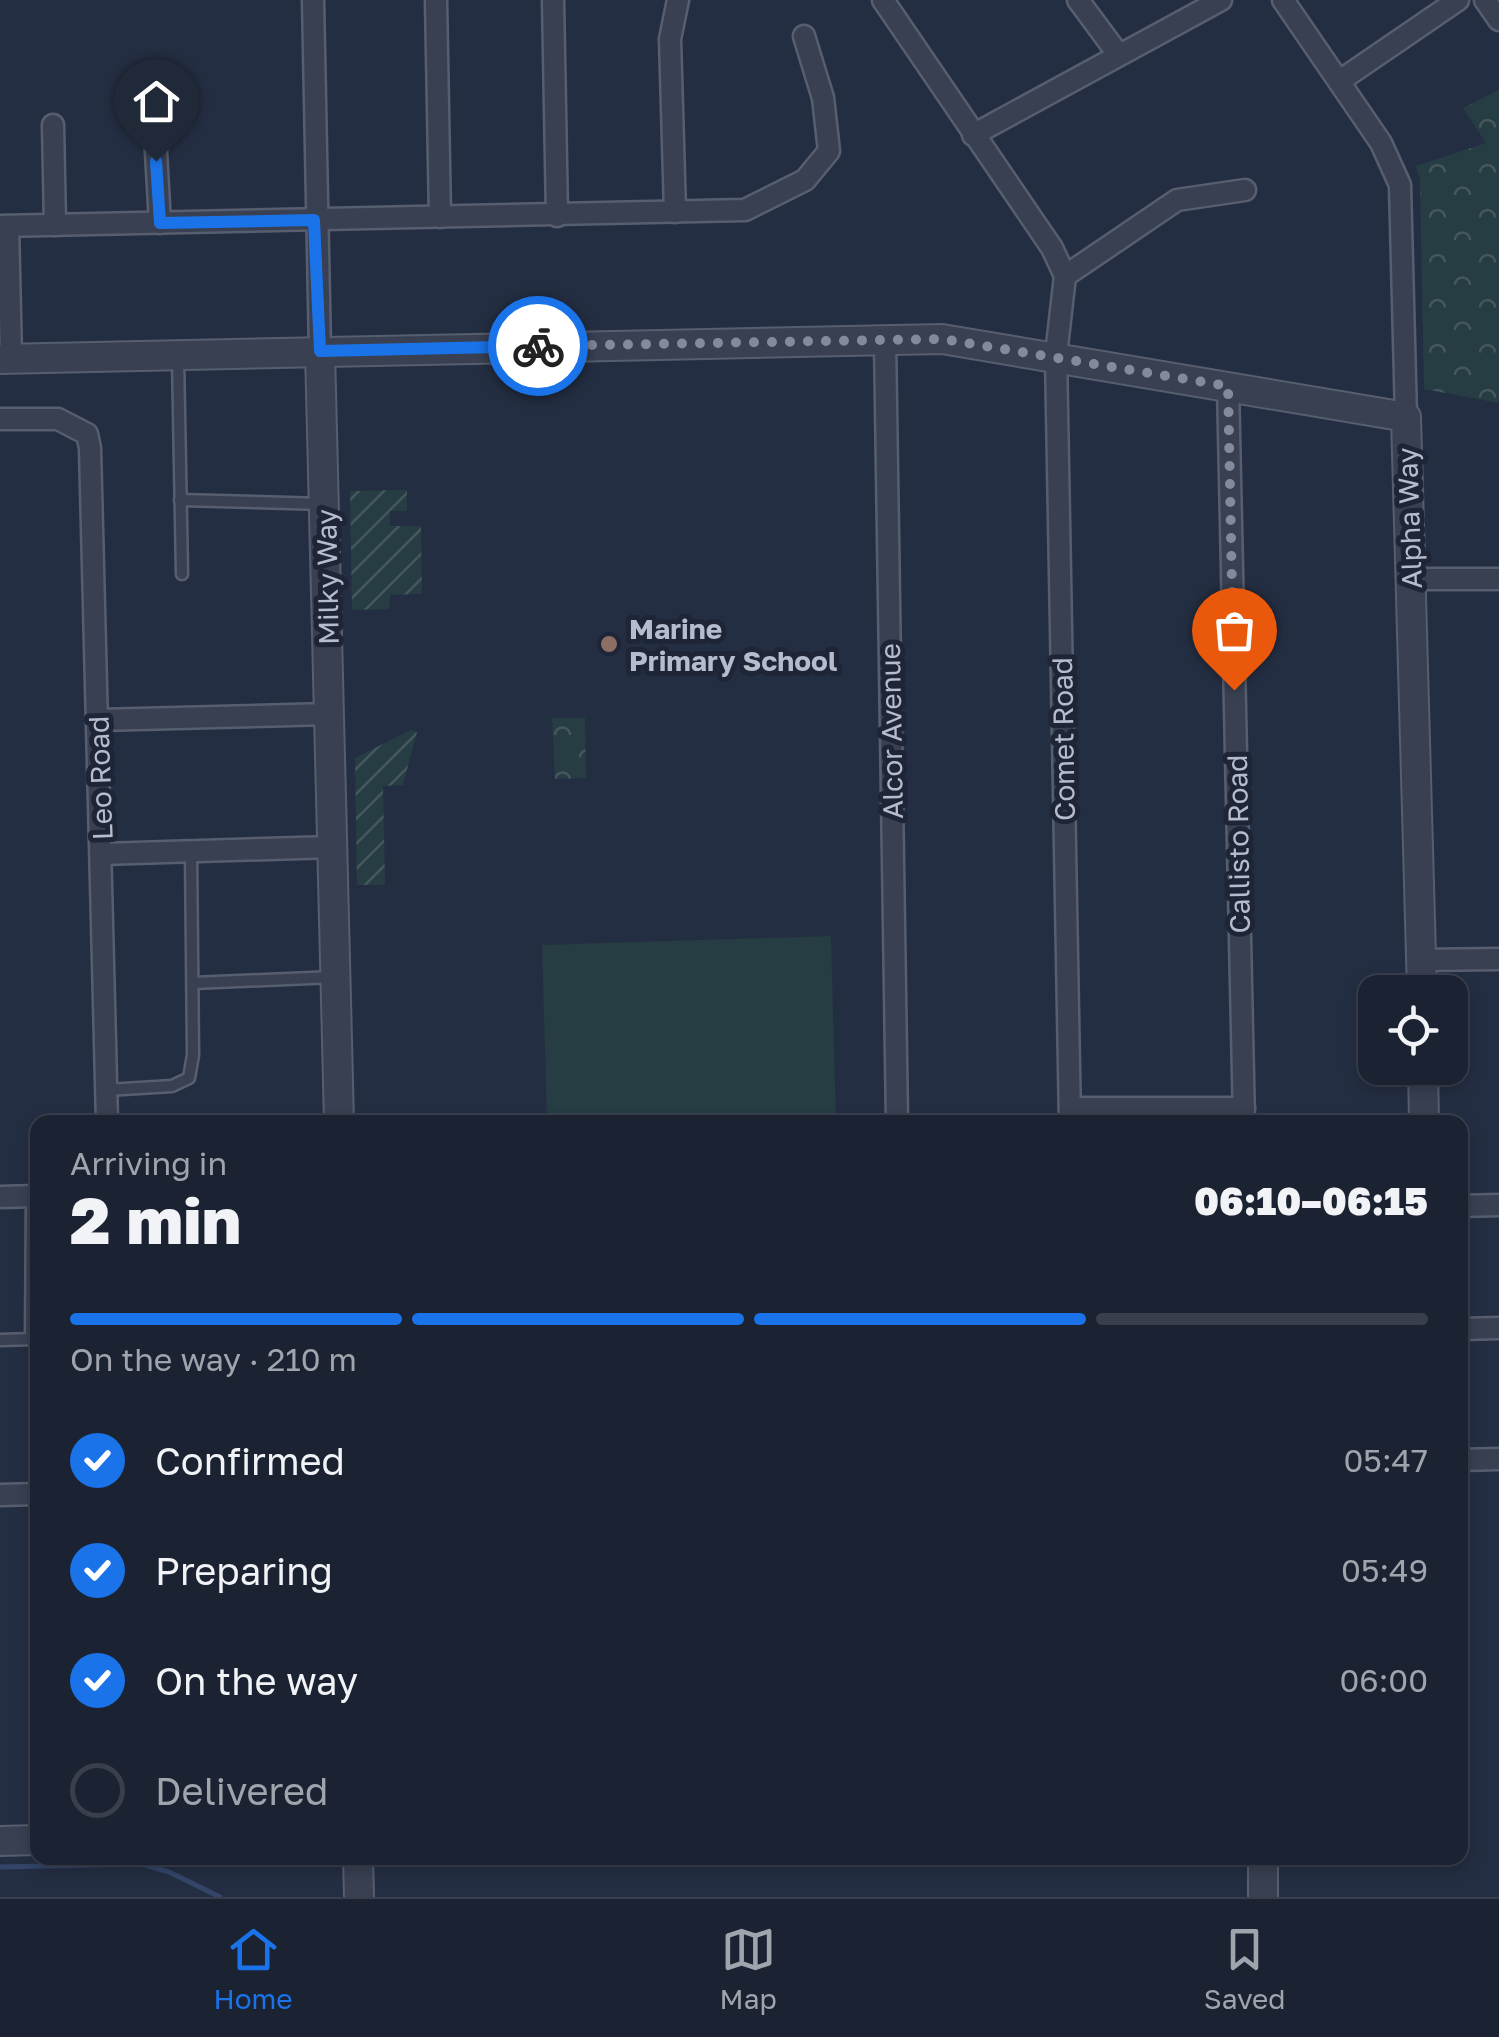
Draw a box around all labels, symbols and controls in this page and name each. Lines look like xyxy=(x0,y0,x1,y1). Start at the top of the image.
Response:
pin xyxy=(114,59,199,162)
icon: home xyxy=(129,74,184,129)
courier xyxy=(488,296,588,396)
icon: bike xyxy=(511,319,566,374)
street label: Alpha Way xyxy=(1390,447,1428,589)
street label: Milky Way xyxy=(309,508,345,645)
pin xyxy=(1192,588,1277,691)
icon: bag xyxy=(1207,603,1262,658)
place label: Marine Primary School xyxy=(629,612,837,677)
marker: Marine Primary School xyxy=(598,633,620,655)
street label: Alcor Avenue xyxy=(873,643,909,819)
street label: Comet Road xyxy=(1045,657,1081,821)
street label: Leo Road xyxy=(81,715,119,841)
street label: Callisto Road xyxy=(1220,754,1256,934)
map controls xyxy=(1358,975,1468,1085)
button: locate xyxy=(1358,975,1468,1085)
text: Arriving in xyxy=(70,1144,227,1182)
text: 06:10–06:15 xyxy=(1194,1178,1428,1223)
text: 2 min xyxy=(70,1180,241,1258)
text: On the way · 210 m xyxy=(70,1340,357,1378)
icon: check xyxy=(70,1433,125,1488)
text: Confirmed xyxy=(155,1438,345,1483)
text: 05:47 xyxy=(1344,1441,1428,1479)
icon: check xyxy=(70,1543,125,1598)
text: Preparing xyxy=(155,1548,333,1593)
text: 05:49 xyxy=(1341,1551,1428,1589)
icon: check xyxy=(70,1653,125,1708)
text: On the way xyxy=(155,1658,358,1703)
text: 06:00 xyxy=(1340,1661,1428,1699)
text: Delivered xyxy=(155,1768,328,1813)
tab: Home xyxy=(214,1922,293,2015)
tab: Map xyxy=(720,1922,777,2015)
tab: Saved xyxy=(1204,1922,1286,2015)

